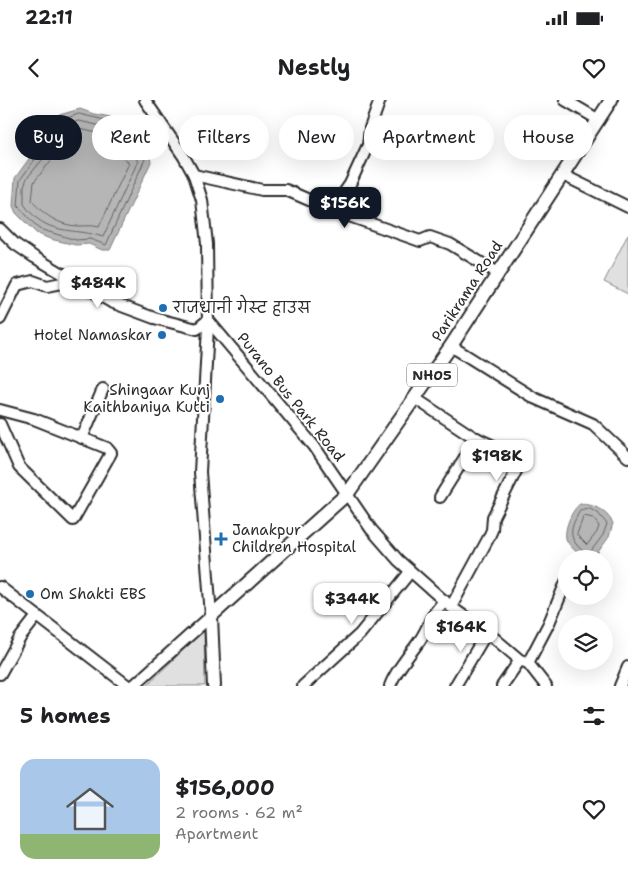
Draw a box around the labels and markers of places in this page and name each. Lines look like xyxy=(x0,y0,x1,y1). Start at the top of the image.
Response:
pin: $156K xyxy=(310,186,380,229)
pin: $484K xyxy=(63,266,133,309)
place label: राजधानी गेस्ट हाउस xyxy=(172,294,311,318)
marker: राजधानी गेस्ट हाउस xyxy=(157,302,169,314)
place label: Hotel Namaskar xyxy=(34,325,152,345)
marker: Hotel Namaskar xyxy=(156,329,168,341)
place label: Shingaar Kunj Kaithbaniya Kutti xyxy=(83,380,210,417)
marker: Shingaar Kunj Kaithbaniya Kutti xyxy=(214,393,226,405)
pin: $198K xyxy=(462,440,532,482)
place label: Janakpur Children Hospital xyxy=(232,520,357,557)
marker: Janakpur Children Hospital xyxy=(214,532,228,546)
pin: $344K xyxy=(317,582,387,625)
place label: Om Shakti EBS xyxy=(40,584,146,604)
marker: Om Shakti EBS xyxy=(24,588,36,600)
pin: $164K xyxy=(426,610,496,653)

